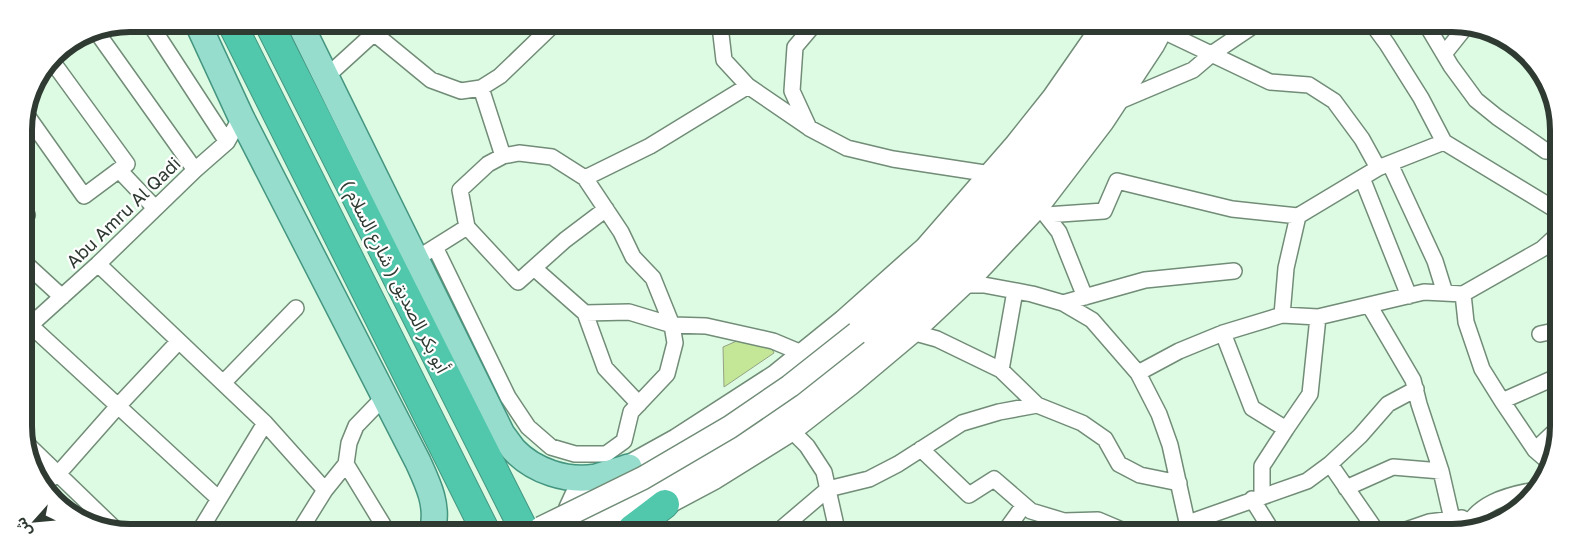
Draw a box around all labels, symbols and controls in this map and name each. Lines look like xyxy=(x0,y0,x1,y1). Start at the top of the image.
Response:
street label: Abu Amru Al Qadi xyxy=(61,152,185,272)
street label: ( شارع السلام ) أبو بكر الصديق xyxy=(334,176,454,378)
north arrow xyxy=(10,496,60,546)
text: ش xyxy=(11,515,35,540)

